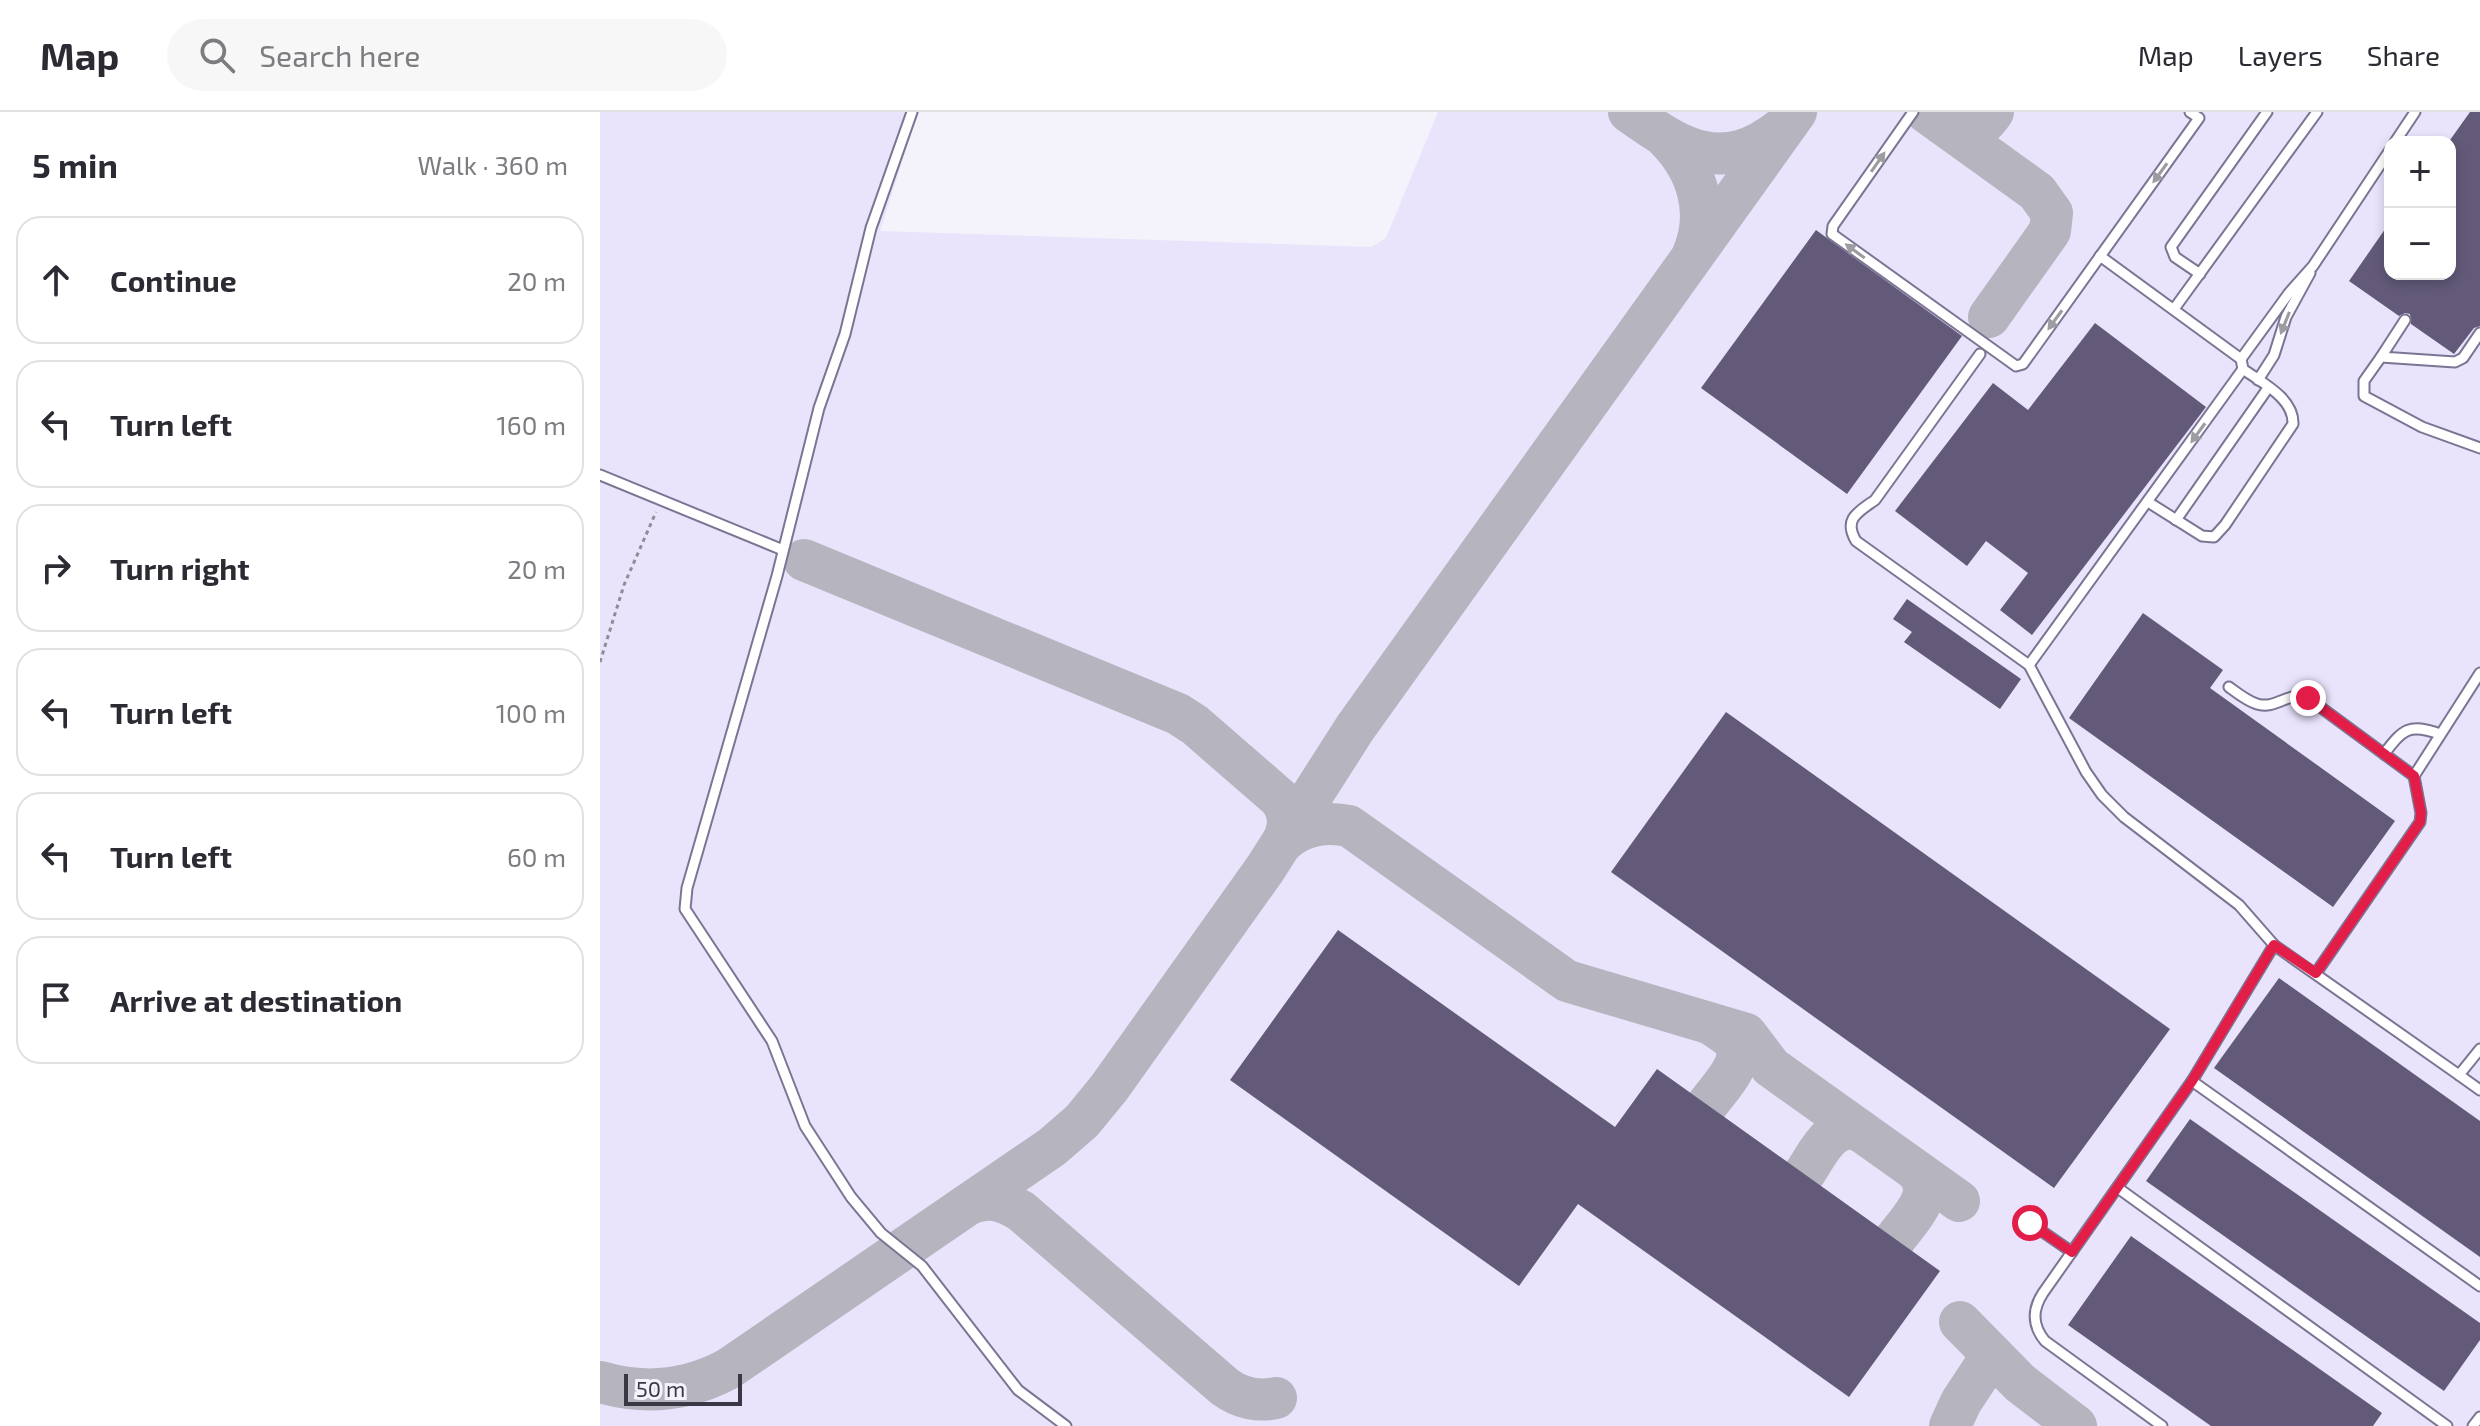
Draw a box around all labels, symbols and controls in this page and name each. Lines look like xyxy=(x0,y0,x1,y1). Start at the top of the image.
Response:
search box xyxy=(167,19,727,91)
text: Map xyxy=(40,32,119,78)
icon: search xyxy=(195,33,239,77)
text: Search here xyxy=(259,37,420,73)
text: Map xyxy=(2138,38,2194,72)
text: Layers xyxy=(2238,38,2323,72)
text: Share xyxy=(2367,38,2440,72)
map controls xyxy=(2384,136,2456,280)
button: + xyxy=(2384,136,2456,208)
text: 5 min xyxy=(32,144,118,185)
text: Walk · 360 m xyxy=(417,149,568,180)
one-way arrow xyxy=(1870,151,1885,172)
one-way arrow xyxy=(2152,162,2168,184)
button: − xyxy=(2384,208,2456,280)
one-way arrow xyxy=(1845,243,1866,259)
icon: ahead xyxy=(34,258,78,302)
text: Continue xyxy=(110,262,237,298)
text: 20 m xyxy=(507,265,566,296)
one-way arrow xyxy=(2048,309,2063,330)
one-way arrow xyxy=(2278,311,2291,335)
icon: left xyxy=(34,402,78,446)
text: Turn left xyxy=(110,406,232,442)
text: 160 m xyxy=(497,409,566,440)
one-way arrow xyxy=(2191,422,2206,443)
icon: right xyxy=(34,546,78,590)
text: Turn right xyxy=(110,550,250,586)
text: 20 m xyxy=(507,553,566,584)
route end xyxy=(2290,680,2326,716)
icon: left xyxy=(34,690,78,734)
text: Turn left xyxy=(110,694,232,730)
text: 100 m xyxy=(496,697,566,728)
icon: left xyxy=(34,834,78,878)
text: Turn left xyxy=(110,838,232,874)
text: 60 m xyxy=(507,841,566,872)
icon: arrive xyxy=(34,978,78,1022)
text: Arrive at destination xyxy=(110,982,402,1018)
route start xyxy=(2012,1205,2048,1241)
scale bar xyxy=(624,1370,742,1406)
text: 50 m xyxy=(636,1375,685,1401)

